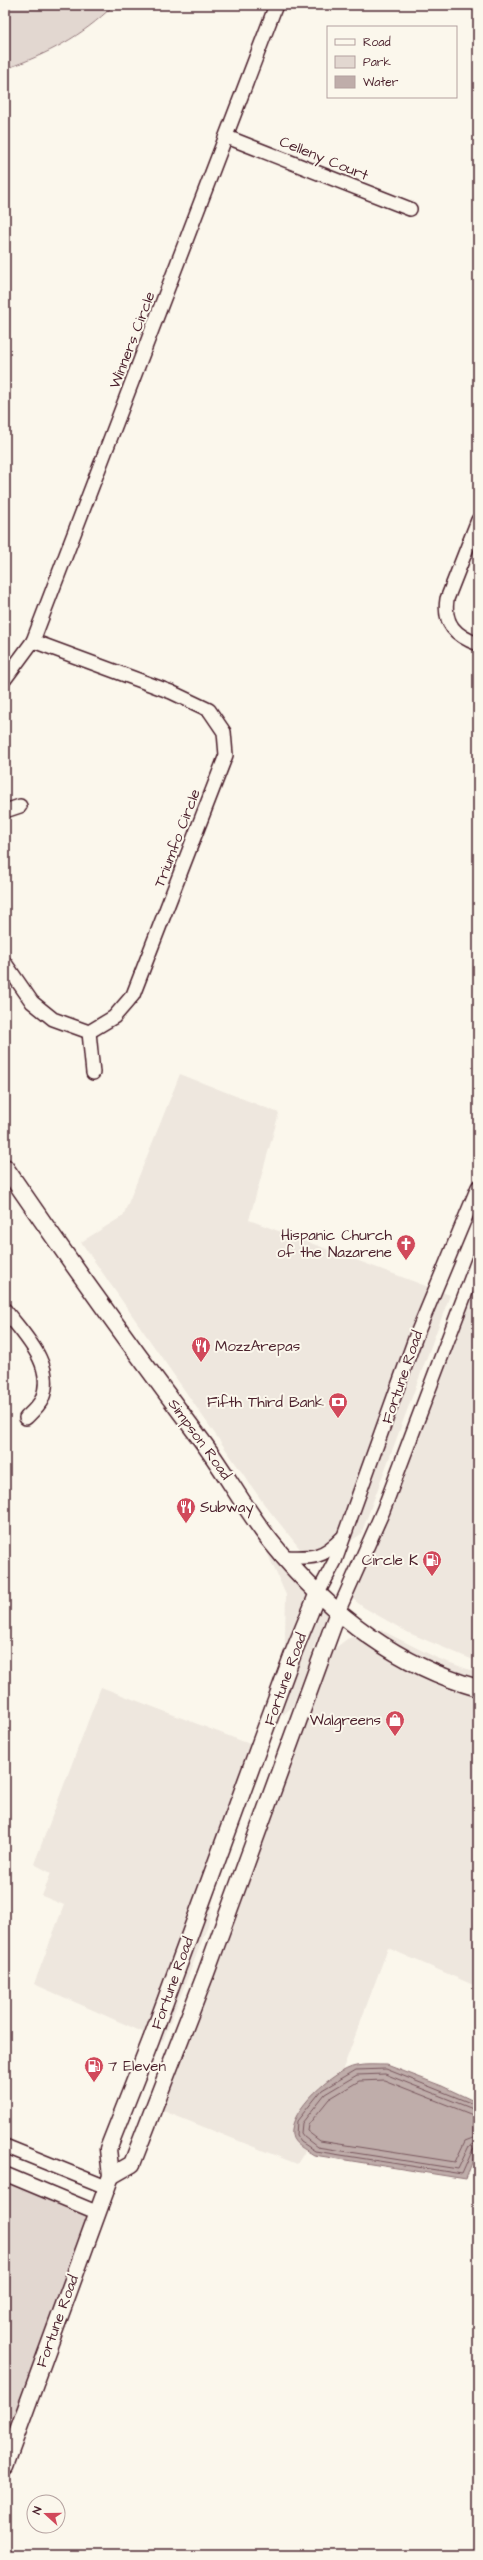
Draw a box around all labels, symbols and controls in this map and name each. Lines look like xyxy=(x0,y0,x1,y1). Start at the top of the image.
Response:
legend xyxy=(327,26,457,98)
text: Road xyxy=(363,34,391,51)
text: Park xyxy=(363,54,391,71)
text: Water xyxy=(363,74,399,91)
street label: Celleny Court xyxy=(276,131,371,187)
street label: Winners Circle xyxy=(104,289,161,392)
street label: Triumfo Circle xyxy=(149,786,206,890)
place label: Hispanic Church of the Nazarene xyxy=(277,1225,393,1263)
church icon: Hispanic Church of the Nazarene xyxy=(395,1233,417,1261)
street label: Fortune Road xyxy=(377,1328,428,1426)
restaurant icon: MozzArepas xyxy=(190,1335,212,1363)
place label: MozzArepas xyxy=(215,1336,301,1357)
bank icon: Fifth Third Bank xyxy=(327,1391,349,1419)
place label: Fifth Third Bank xyxy=(207,1392,324,1413)
street label: Simpson Road xyxy=(163,1394,236,1484)
restaurant icon: Subway xyxy=(175,1496,197,1524)
place label: Subway xyxy=(200,1497,254,1519)
fuel station icon: Circle K xyxy=(421,1549,443,1577)
place label: Circle K xyxy=(362,1550,418,1571)
street label: Fortune Road xyxy=(259,1630,312,1728)
shop icon: Walgreens xyxy=(384,1709,406,1737)
place label: Walgreens xyxy=(310,1710,381,1732)
street label: Fortune Road xyxy=(146,1934,199,2032)
fuel station icon: 7 Eleven xyxy=(83,2055,105,2083)
place label: 7 Eleven xyxy=(108,2056,166,2077)
street label: Fortune Road xyxy=(31,2272,84,2370)
north arrow xyxy=(26,2494,66,2534)
text: N xyxy=(29,2505,45,2517)

